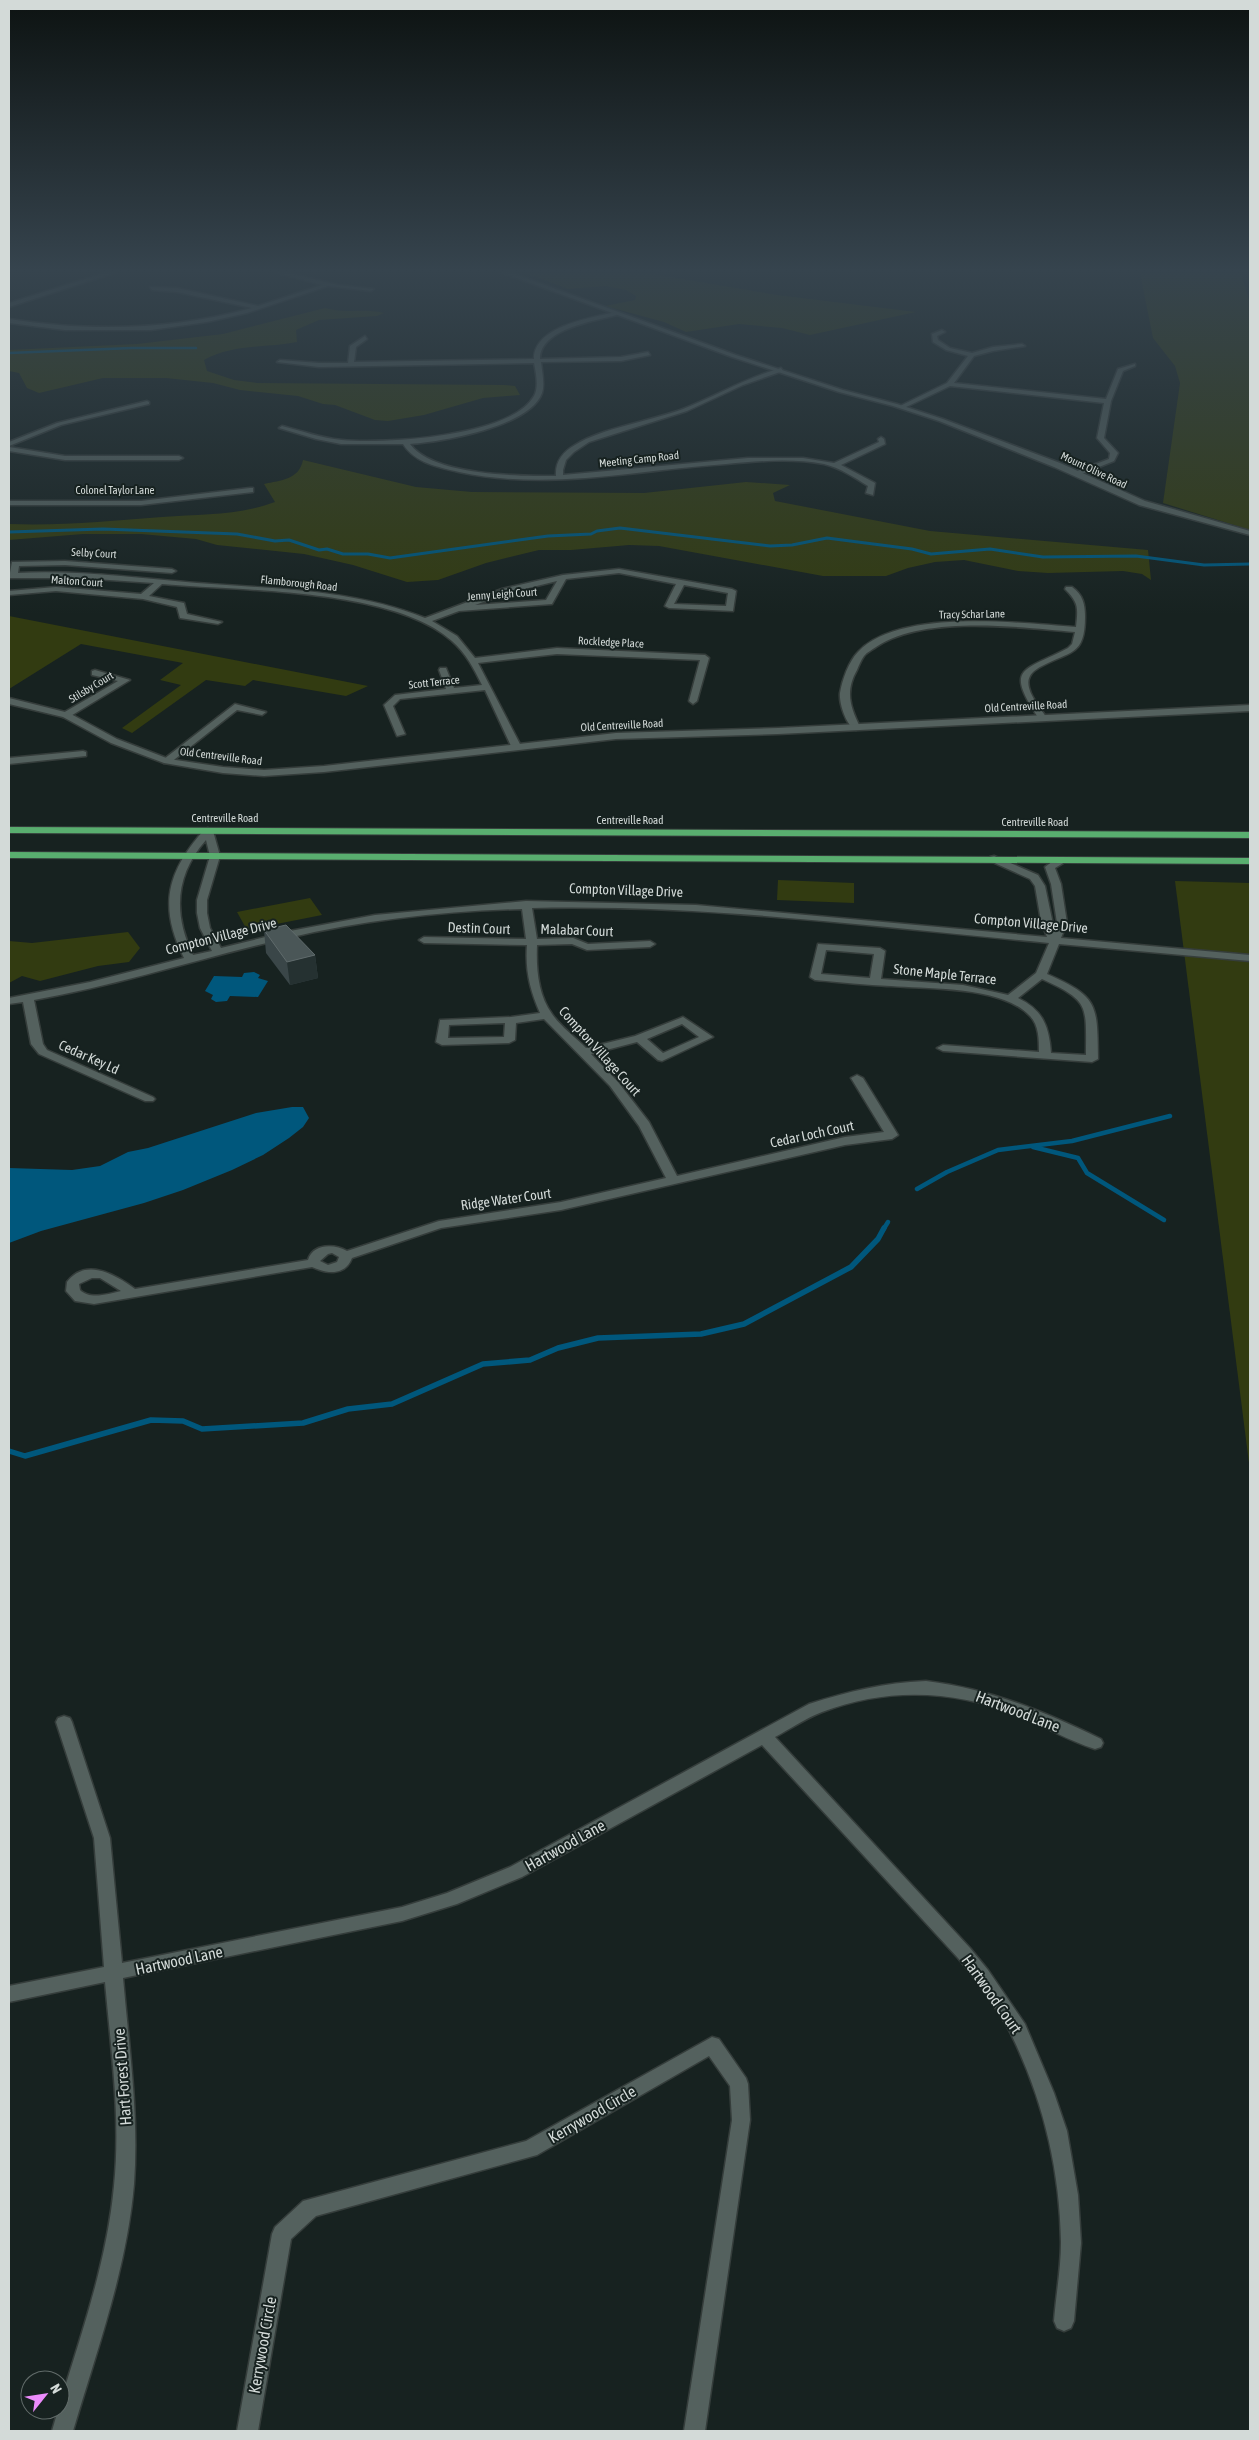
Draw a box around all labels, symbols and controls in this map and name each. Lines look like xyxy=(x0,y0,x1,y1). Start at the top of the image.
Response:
street label: Meeting Camp Road xyxy=(598,449,680,469)
street label: Mount Olive Road xyxy=(1059,449,1129,491)
street label: Colonel Taylor Lane xyxy=(76,484,154,496)
street label: Selby Court xyxy=(71,546,117,560)
street label: Malton Court xyxy=(51,573,103,589)
street label: Flamborough Road xyxy=(260,573,338,593)
street label: Jenny Leigh Court xyxy=(467,586,537,602)
street label: Tracy Schar Lane xyxy=(939,607,1005,621)
street label: Rockledge Place xyxy=(578,634,644,650)
street label: Stilsby Court xyxy=(66,669,116,705)
street label: Scott Terrace xyxy=(408,673,460,691)
street label: Old Centreville Road xyxy=(984,698,1068,714)
street label: Old Centreville Road xyxy=(580,717,664,733)
street label: Old Centreville Road xyxy=(179,745,263,767)
street label: Centreville Road xyxy=(192,812,258,824)
street label: Centreville Road xyxy=(597,814,663,826)
street label: Centreville Road xyxy=(1002,816,1068,828)
street label: Compton Village Drive xyxy=(569,880,683,900)
street label: Compton Village Drive xyxy=(974,910,1088,936)
street label: Compton Village Drive xyxy=(164,914,278,958)
street label: Destin Court xyxy=(447,919,511,937)
street label: Malabar Court xyxy=(540,921,614,939)
street label: Stone Maple Terrace xyxy=(893,961,997,987)
street label: Compton Village Court xyxy=(556,1003,644,1099)
street label: Cedar Key Ld xyxy=(56,1037,122,1077)
street label: Cedar Loch Court xyxy=(769,1117,855,1151)
street label: Ridge Water Court xyxy=(460,1185,552,1213)
street label: Hartwood Lane xyxy=(973,1687,1063,1735)
street label: Hartwood Lane xyxy=(522,1816,608,1874)
street label: Hartwood Lane xyxy=(134,1942,224,1978)
street label: Hartwood Court xyxy=(958,1951,1026,2037)
street label: Hart Forest Drive xyxy=(110,2028,134,2126)
street label: Kerrywood Circle xyxy=(545,2082,639,2147)
street label: Kerrywood Circle xyxy=(245,2295,280,2395)
north arrow xyxy=(20,2370,70,2420)
text: N xyxy=(47,2381,65,2396)

